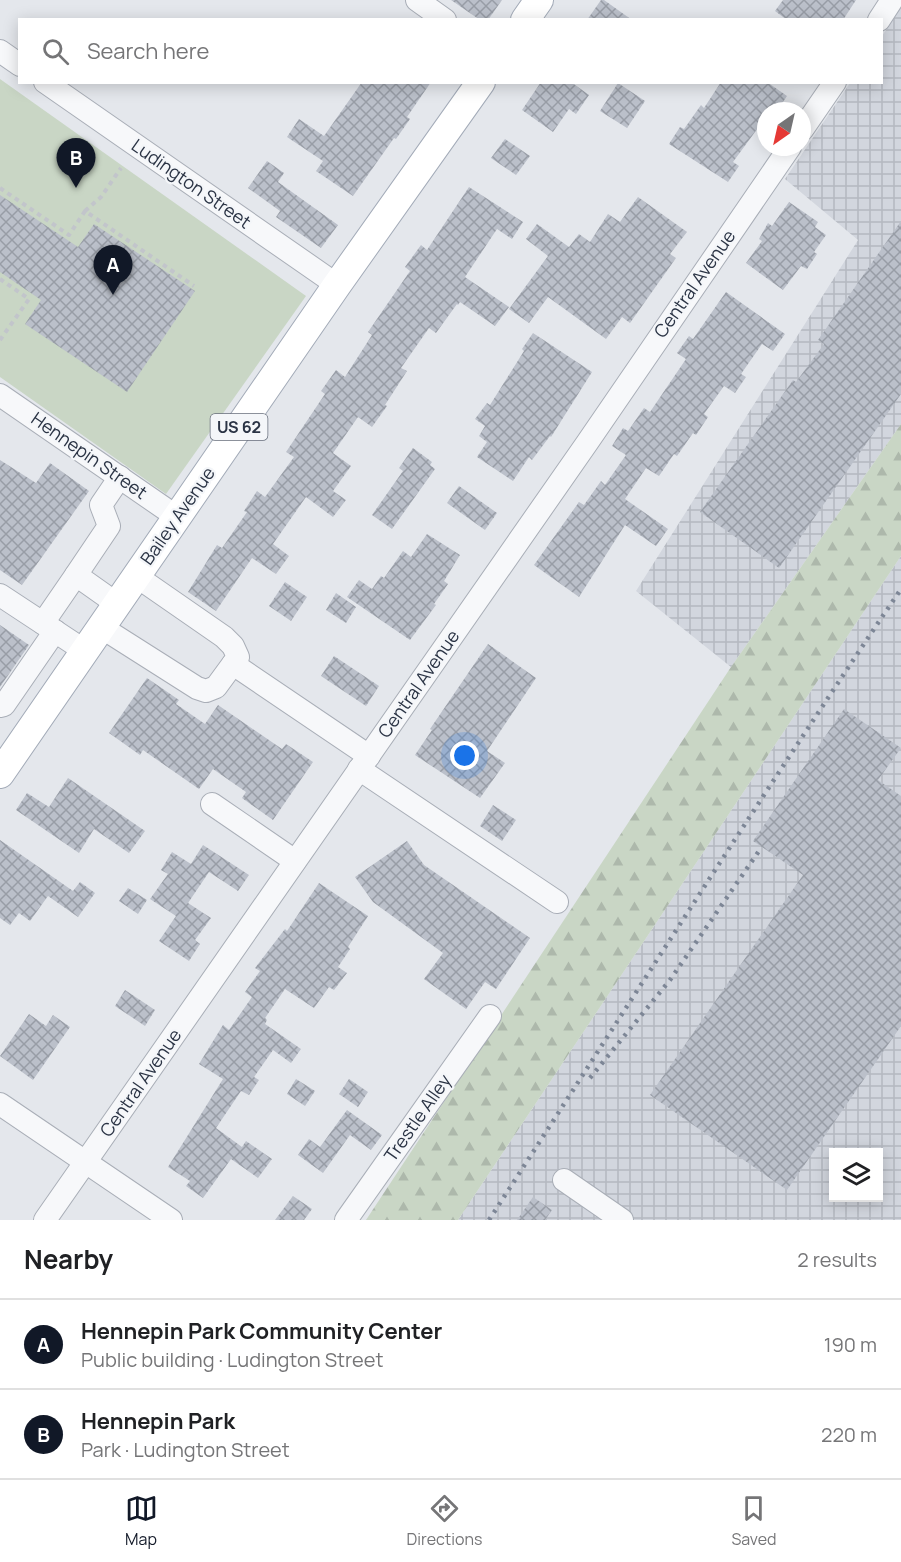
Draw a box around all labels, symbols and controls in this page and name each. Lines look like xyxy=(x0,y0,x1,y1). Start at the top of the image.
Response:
search box xyxy=(18,18,883,84)
icon: search xyxy=(39,35,72,68)
text: Search here xyxy=(87,36,209,66)
north arrow xyxy=(757,102,811,156)
street label: Ludington Street xyxy=(127,133,256,233)
pin: B xyxy=(56,138,96,188)
street label: Central Avenue xyxy=(648,225,740,342)
pin: A xyxy=(94,246,132,295)
street label: Hennepin Street xyxy=(27,406,152,504)
road number: US 62 xyxy=(210,414,268,440)
street label: Bailey Avenue xyxy=(135,462,220,569)
street label: Central Avenue xyxy=(372,625,464,742)
your location xyxy=(450,741,479,770)
street label: Central Avenue xyxy=(94,1024,186,1141)
street label: Trestle Alley xyxy=(378,1069,456,1166)
map controls xyxy=(829,1148,883,1202)
button: layers xyxy=(829,1148,883,1202)
text: Nearby xyxy=(24,1241,113,1277)
text: 2 results xyxy=(797,1246,877,1273)
text: Hennepin Park Community Center xyxy=(81,1316,442,1346)
text: A xyxy=(37,1331,50,1358)
text: 190 m xyxy=(824,1331,877,1358)
text: Public building · Ludington Street xyxy=(81,1346,383,1373)
text: Hennepin Park xyxy=(81,1406,235,1436)
text: B xyxy=(37,1421,50,1448)
text: 220 m xyxy=(821,1421,877,1448)
text: Park · Ludington Street xyxy=(81,1436,290,1463)
tab: Map xyxy=(125,1492,158,1550)
tab: Directions xyxy=(407,1492,482,1550)
tab: Saved xyxy=(731,1492,776,1550)

